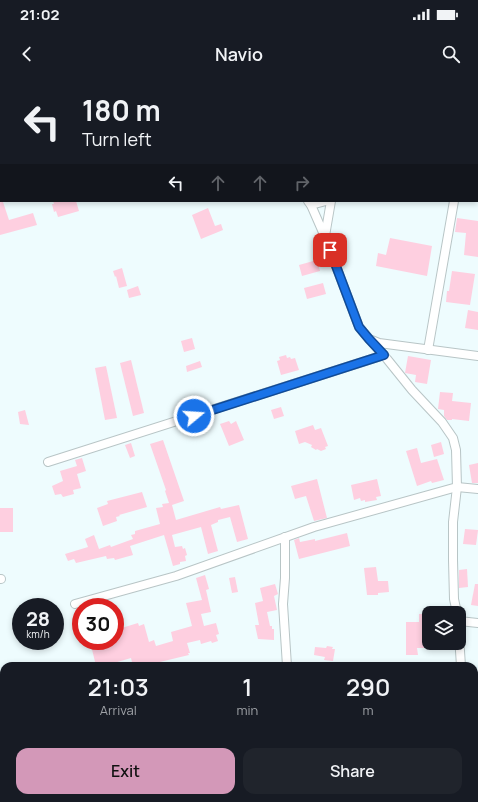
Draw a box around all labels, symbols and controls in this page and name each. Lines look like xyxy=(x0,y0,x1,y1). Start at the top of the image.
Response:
text: 21:02 xyxy=(20,4,59,25)
text: Navio xyxy=(215,42,263,66)
icon: back xyxy=(16,43,38,65)
icon: search xyxy=(440,43,462,65)
text: 180 m xyxy=(82,91,161,129)
icon: left xyxy=(16,96,68,148)
text: Turn left xyxy=(82,127,152,151)
icon: left xyxy=(165,172,187,194)
icon: ahead xyxy=(207,172,229,194)
icon: ahead xyxy=(249,172,271,194)
icon: right xyxy=(291,172,313,194)
pin xyxy=(313,233,347,267)
icon: arrive xyxy=(319,239,341,261)
position arrow xyxy=(173,395,215,437)
speed limit sign: 30 xyxy=(72,598,124,650)
text: 28 xyxy=(26,605,50,632)
map controls xyxy=(422,606,466,650)
button: layers xyxy=(422,606,466,650)
text: km/h xyxy=(26,627,50,641)
text: 21:03 xyxy=(88,670,149,703)
text: 1 xyxy=(242,670,252,703)
text: 290 xyxy=(346,670,390,703)
text: Arrival xyxy=(100,701,137,719)
text: min xyxy=(236,701,258,719)
text: m xyxy=(363,701,374,719)
button: Exit xyxy=(16,748,235,794)
button: Share xyxy=(243,748,462,794)

